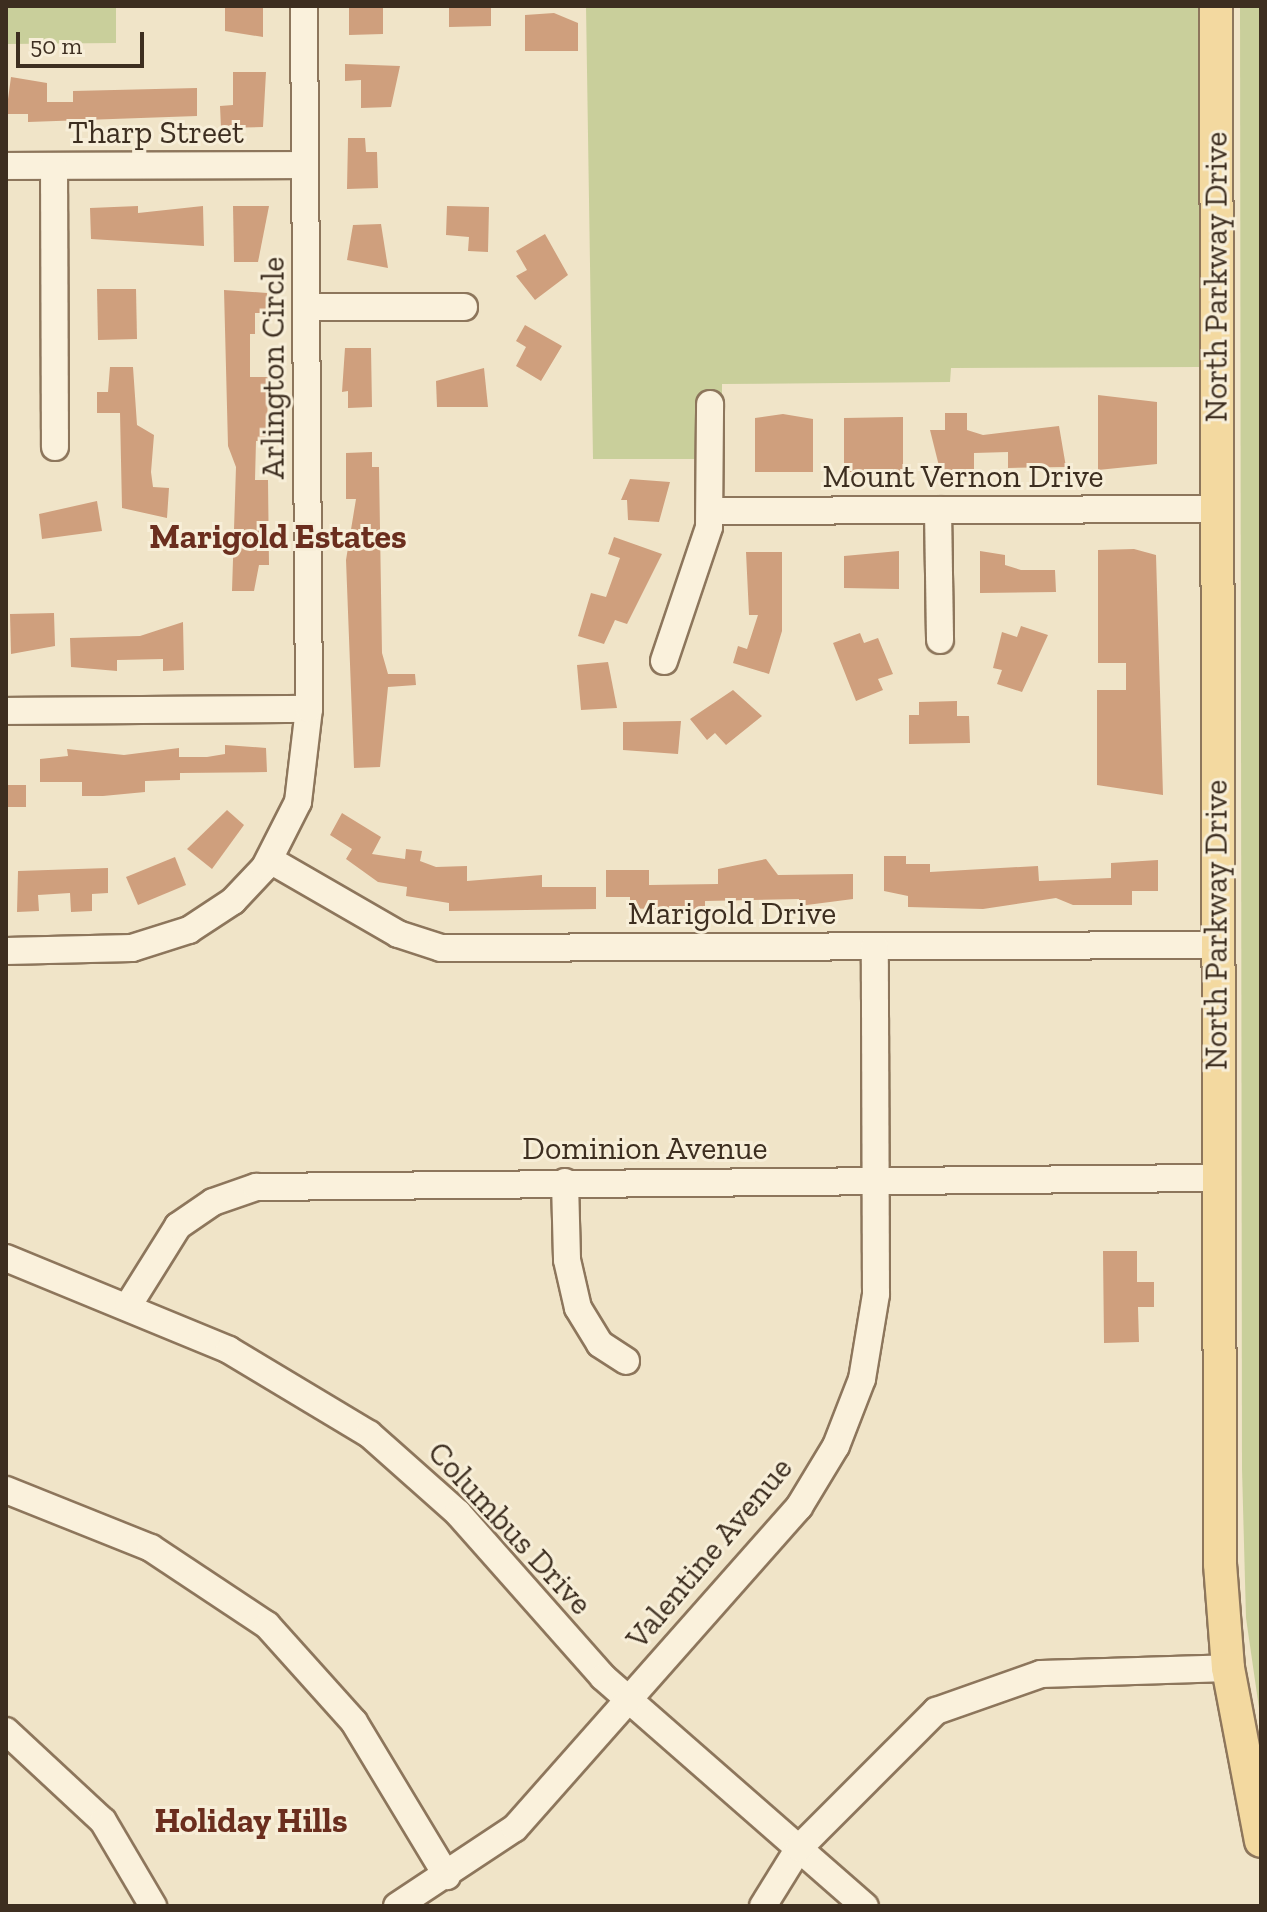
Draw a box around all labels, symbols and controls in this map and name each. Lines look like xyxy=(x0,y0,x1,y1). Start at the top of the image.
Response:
scale bar xyxy=(20,16,148,66)
text: 50 m xyxy=(30,31,82,60)
street label: Tharp Street xyxy=(68,113,244,151)
street label: North Parkway Drive xyxy=(1197,131,1235,423)
street label: Arlington Circle xyxy=(254,257,292,479)
street label: Mount Vernon Drive xyxy=(822,457,1104,495)
district label: Marigold Estates xyxy=(149,517,407,557)
street label: North Parkway Drive xyxy=(1197,779,1235,1071)
street label: Marigold Drive xyxy=(628,894,836,932)
street label: Dominion Avenue xyxy=(522,1129,768,1167)
street label: Columbus Drive xyxy=(420,1433,600,1623)
street label: Valentine Avenue xyxy=(618,1449,800,1657)
district label: Holiday Hills xyxy=(154,1801,348,1841)

